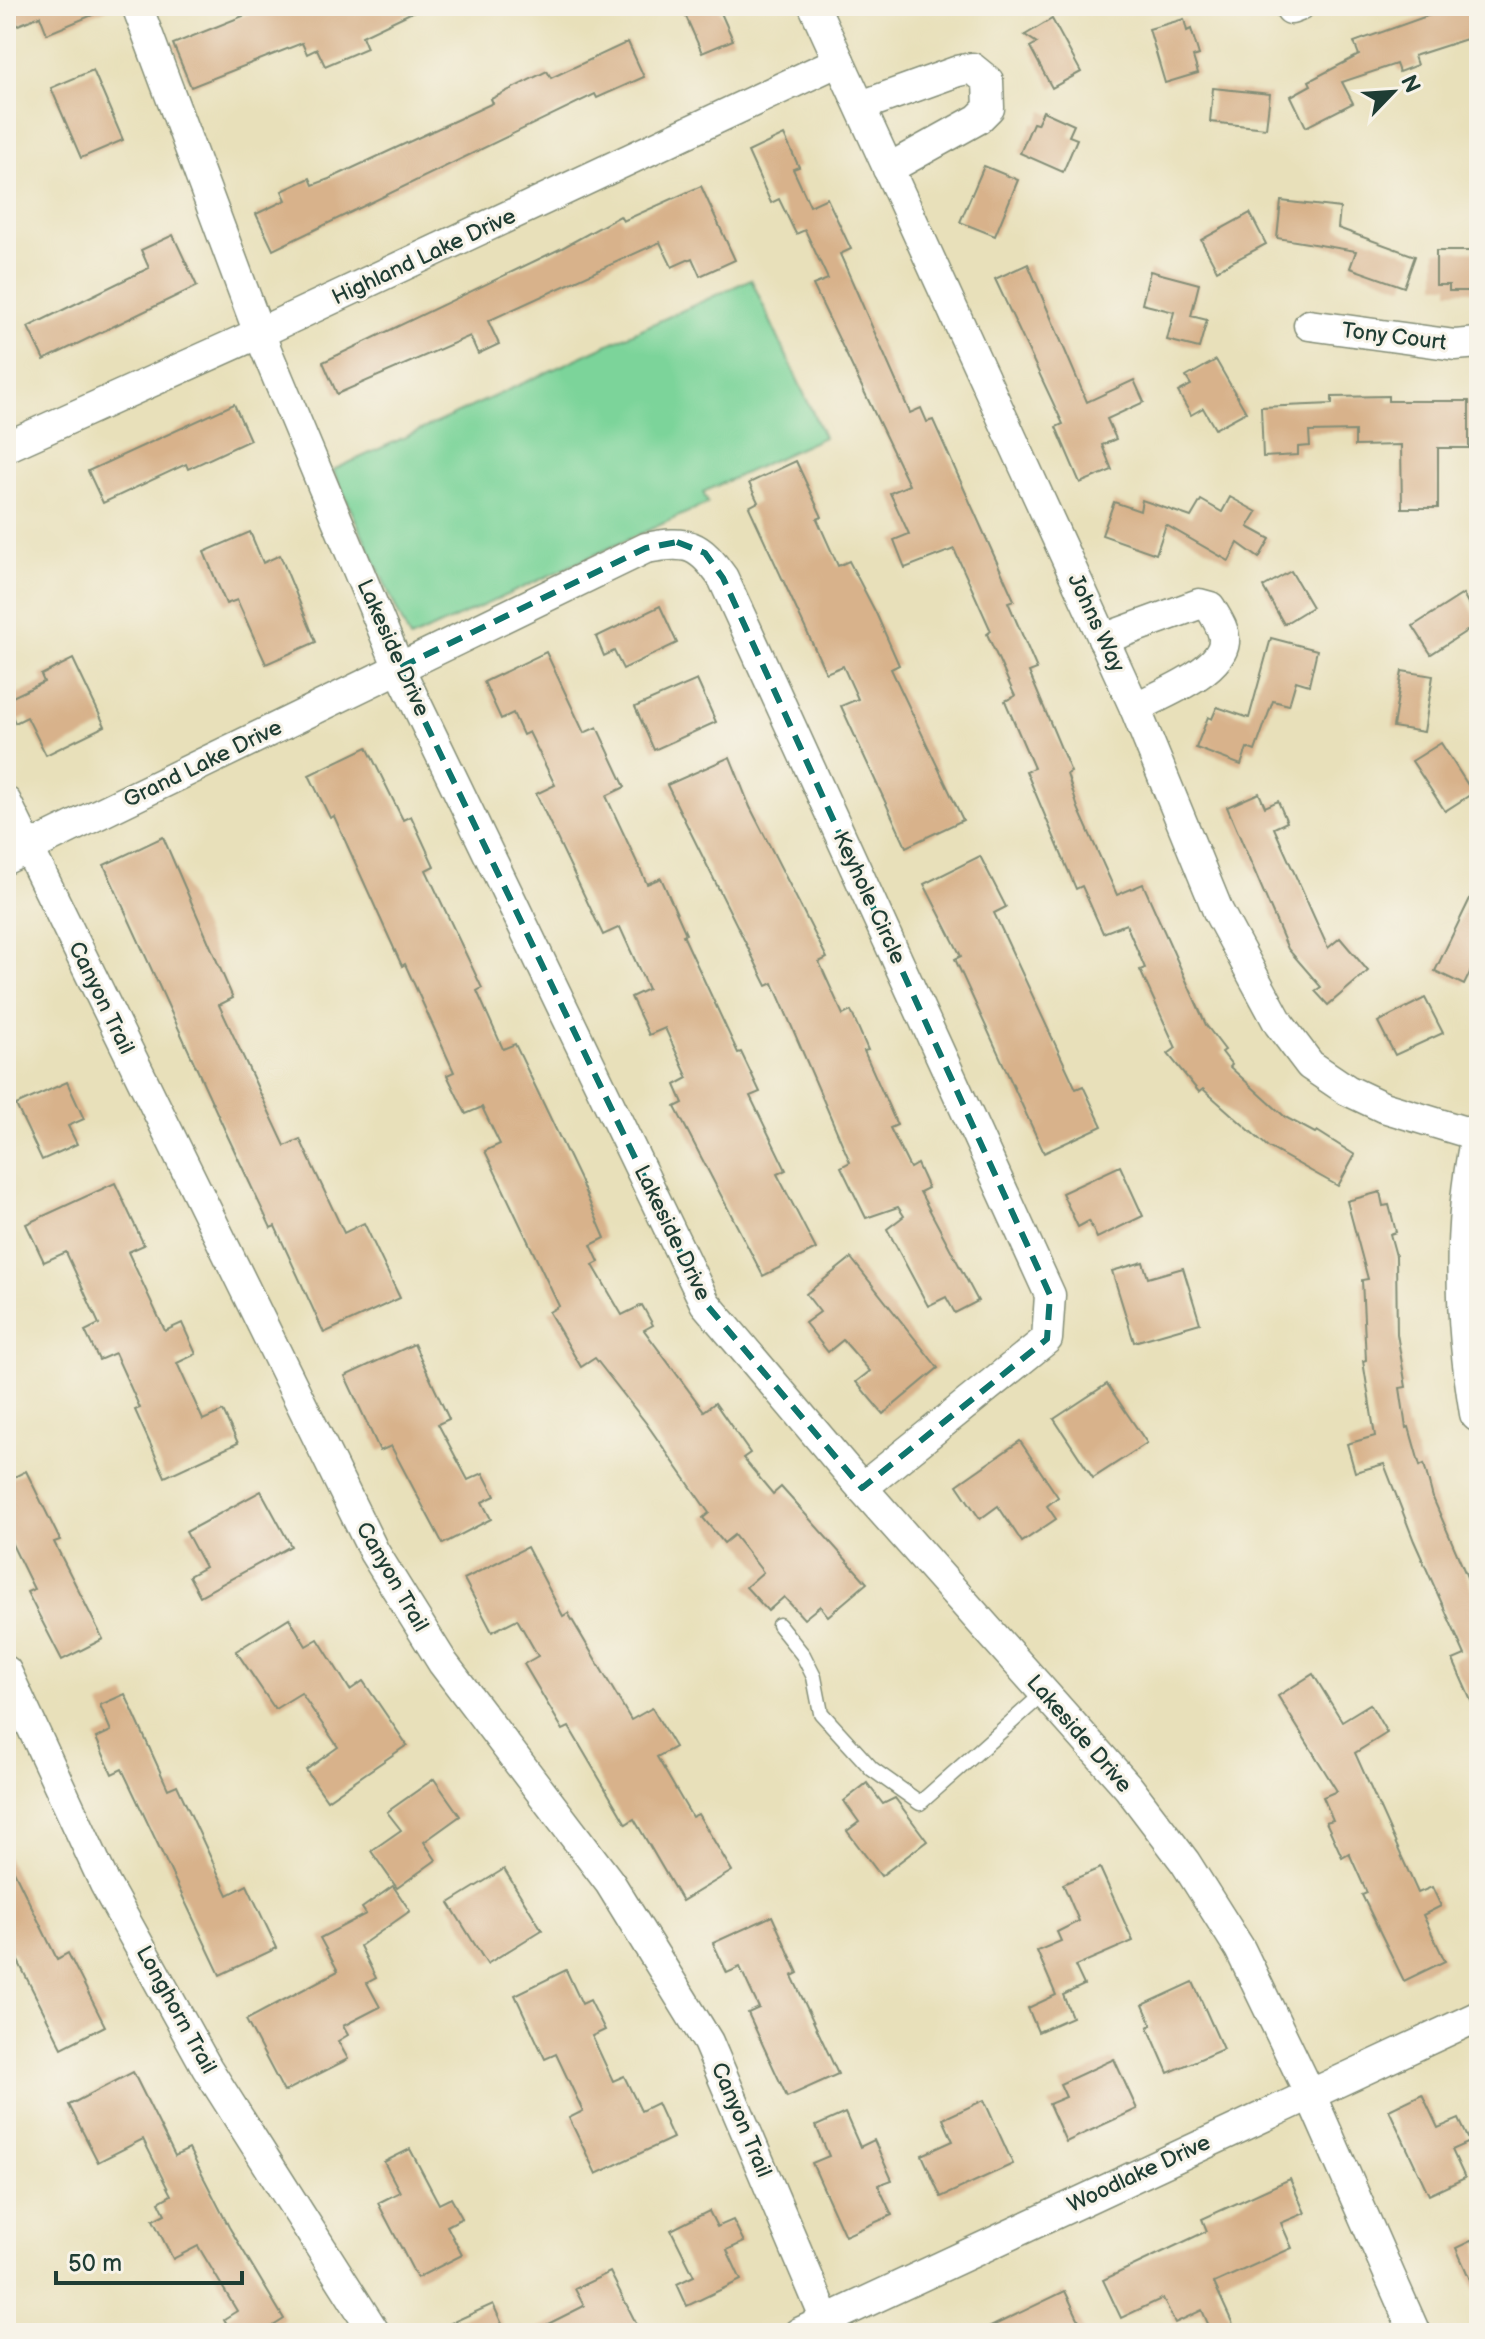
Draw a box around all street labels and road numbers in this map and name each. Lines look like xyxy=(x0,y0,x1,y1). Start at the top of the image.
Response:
street label: Highland Lake Drive xyxy=(328,203,520,311)
street label: Tony Court xyxy=(1340,317,1448,357)
street label: Johns Way xyxy=(1062,570,1131,676)
street label: Lakeside Drive xyxy=(351,575,435,721)
street label: Grand Lake Drive xyxy=(119,714,287,814)
street label: Keyhole Circle xyxy=(827,828,911,968)
street label: Canyon Trail xyxy=(62,937,140,1059)
street label: Lakeside Drive xyxy=(628,1161,716,1305)
street label: Canyon Trail xyxy=(350,1517,434,1637)
street label: Lakeside Drive xyxy=(1021,1670,1137,1798)
street label: Longhorn Trail xyxy=(130,1941,222,2079)
street label: Canyon Trail xyxy=(705,2058,777,2182)
street label: Woodlake Drive xyxy=(1063,2129,1215,2219)

